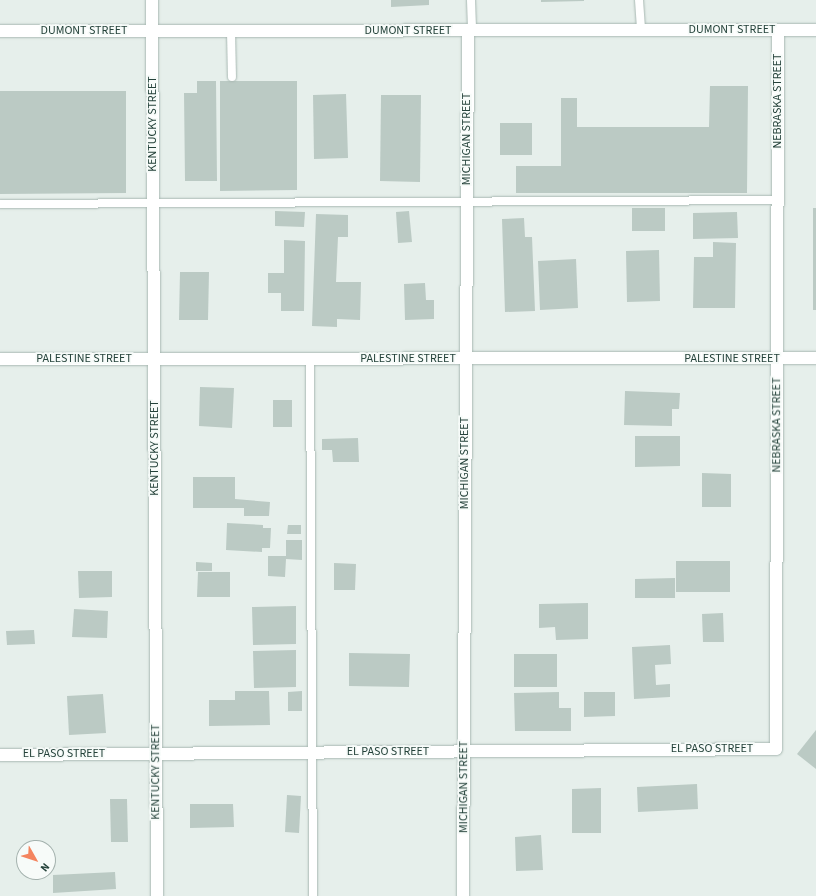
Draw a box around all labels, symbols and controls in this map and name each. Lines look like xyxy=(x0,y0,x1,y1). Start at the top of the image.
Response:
street label: DUMONT STREET xyxy=(689,23,775,37)
street label: DUMONT STREET xyxy=(41,24,127,38)
street label: DUMONT STREET xyxy=(365,24,451,38)
street label: NEBRASKA STREET xyxy=(771,53,785,149)
street label: KENTUCKY STREET xyxy=(146,76,160,172)
street label: MICHIGAN STREET xyxy=(460,93,474,185)
street label: PALESTINE STREET xyxy=(36,352,132,366)
street label: PALESTINE STREET xyxy=(360,352,456,366)
street label: PALESTINE STREET xyxy=(684,352,780,366)
street label: NEBRASKA STREET xyxy=(770,377,784,473)
street label: KENTUCKY STREET xyxy=(148,400,162,496)
street label: MICHIGAN STREET xyxy=(458,417,472,509)
street label: KENTUCKY STREET xyxy=(149,724,163,820)
street label: MICHIGAN STREET xyxy=(457,741,471,833)
street label: EL PASO STREET xyxy=(671,742,753,756)
street label: EL PASO STREET xyxy=(347,745,429,759)
street label: EL PASO STREET xyxy=(23,747,105,761)
north arrow xyxy=(16,840,56,880)
text: N xyxy=(37,860,53,875)

